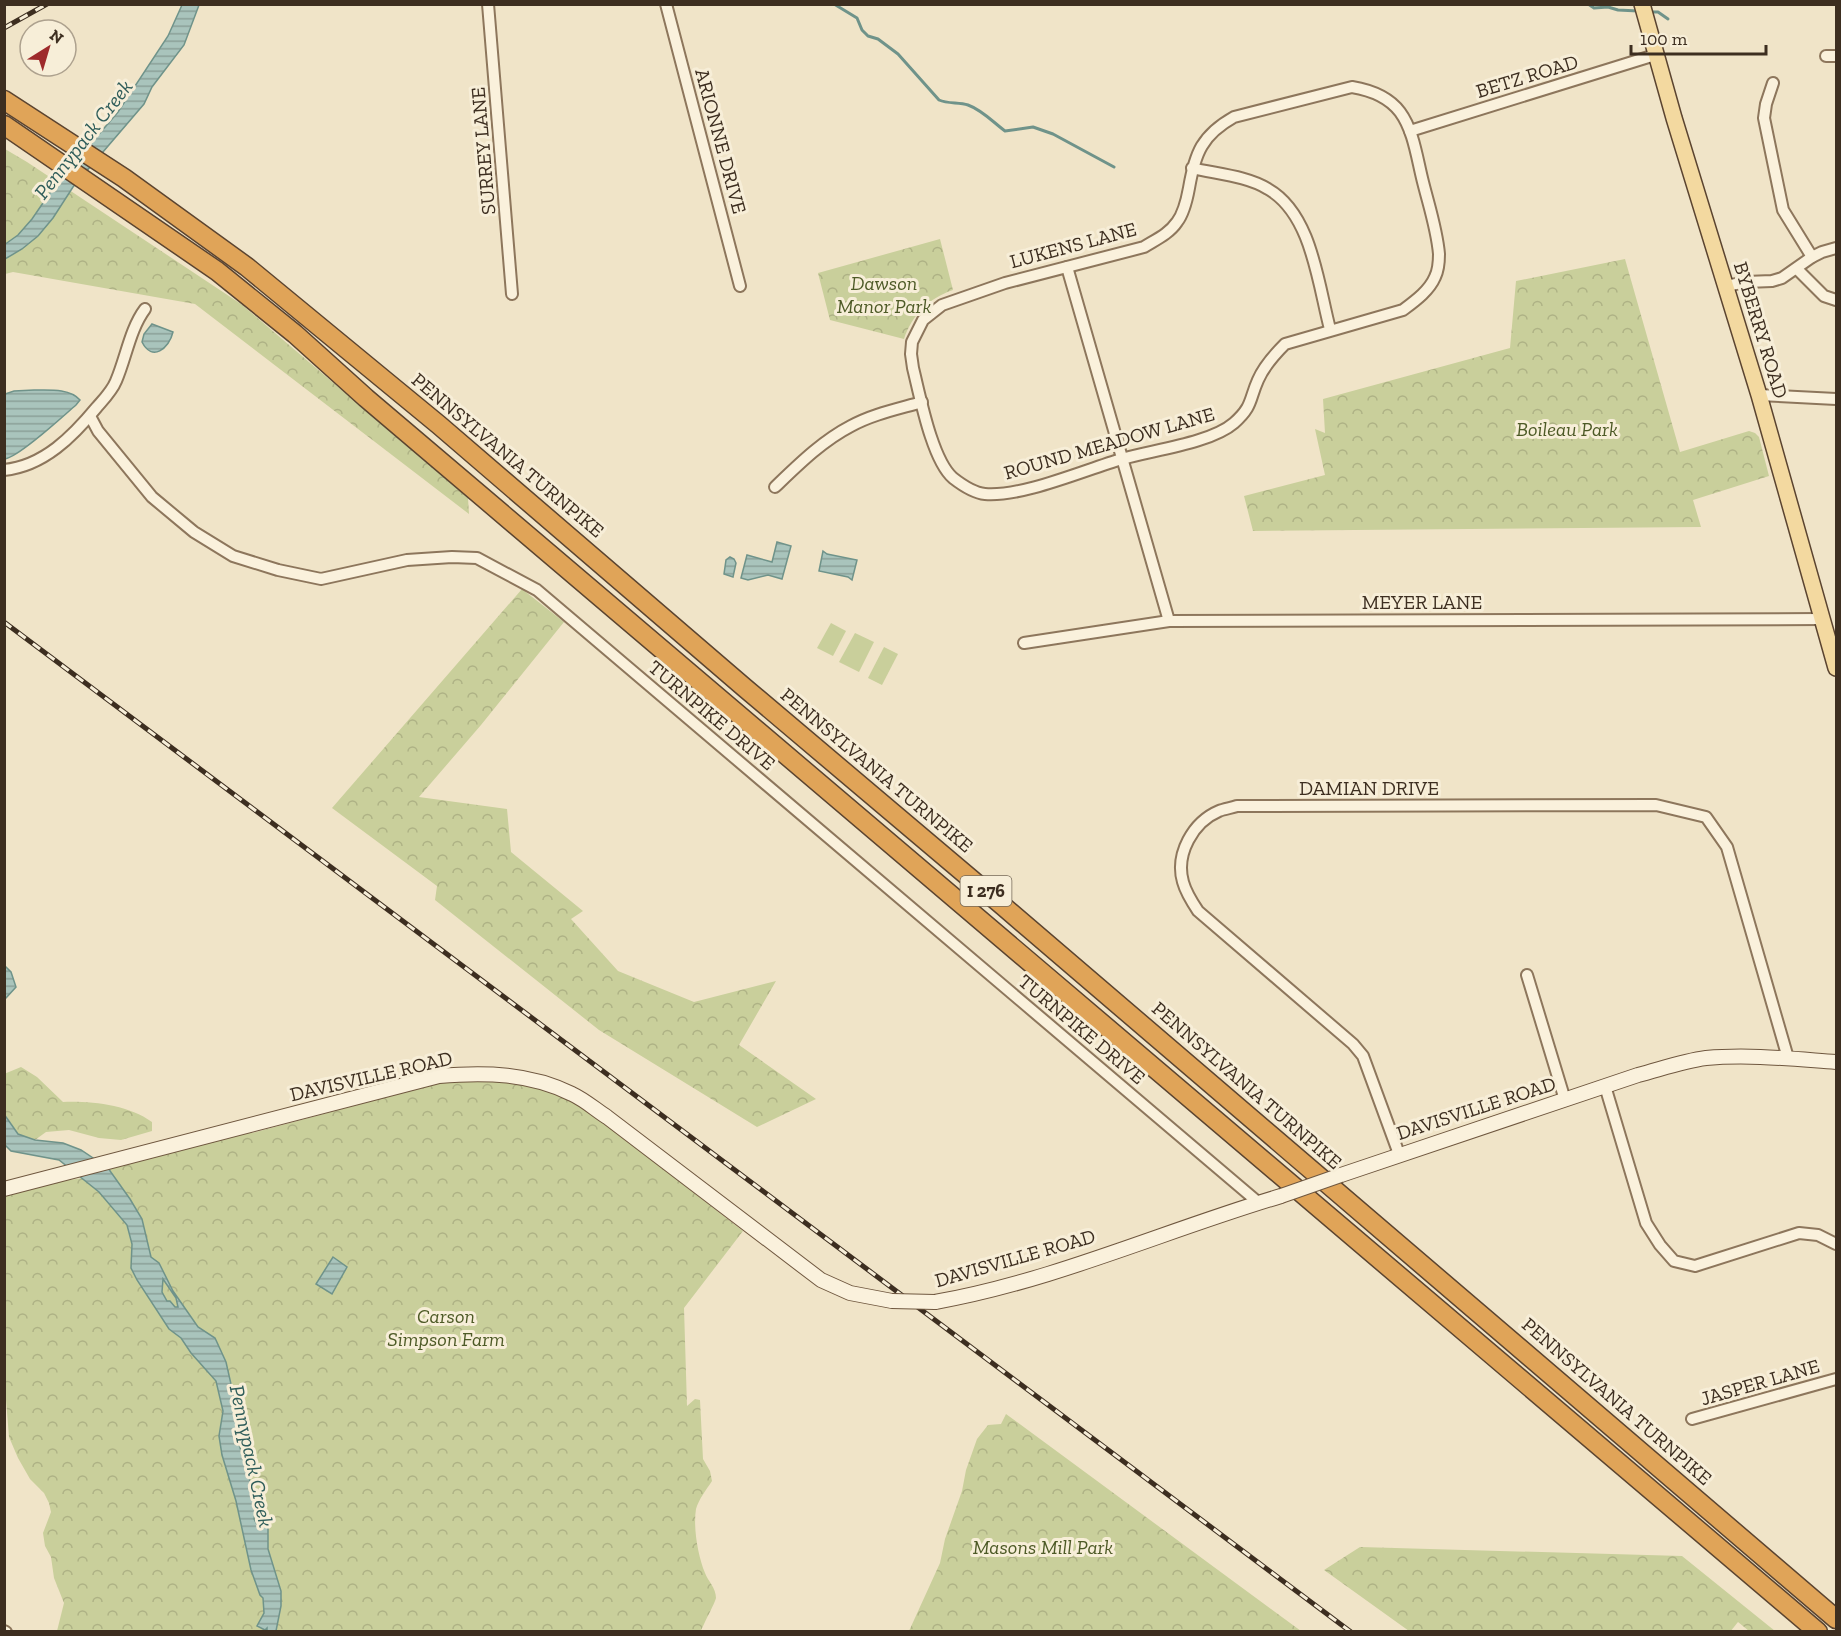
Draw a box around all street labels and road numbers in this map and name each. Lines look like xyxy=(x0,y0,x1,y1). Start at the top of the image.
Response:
street label: BETZ ROAD xyxy=(1473,49,1581,103)
street label: ARIONNE DRIVE xyxy=(690,66,752,216)
street label: SURREY LANE xyxy=(465,86,501,216)
street label: LUKENS LANE xyxy=(1007,217,1139,273)
street label: BYBERRY ROAD xyxy=(1729,259,1793,401)
street label: PENNSYLVANIA TURNPIKE xyxy=(407,368,609,542)
street label: ROUND MEADOW LANE xyxy=(1001,401,1217,485)
street label: MEYER LANE xyxy=(1362,590,1482,614)
street label: TURNPIKE DRIVE xyxy=(644,655,780,775)
street label: PENNSYLVANIA TURNPIKE xyxy=(776,683,978,857)
street label: DAMIAN DRIVE xyxy=(1299,776,1439,800)
road number: I 276 xyxy=(960,876,1012,906)
street label: TURNPIKE DRIVE xyxy=(1014,969,1150,1089)
street label: PENNSYLVANIA TURNPIKE xyxy=(1147,996,1347,1174)
street label: DAVISVILLE ROAD xyxy=(287,1046,455,1106)
street label: DAVISVILLE ROAD xyxy=(1393,1071,1559,1145)
street label: DAVISVILLE ROAD xyxy=(932,1224,1098,1292)
street label: PENNSYLVANIA TURNPIKE xyxy=(1517,1312,1717,1490)
street label: JASPER LANE xyxy=(1698,1354,1822,1410)

